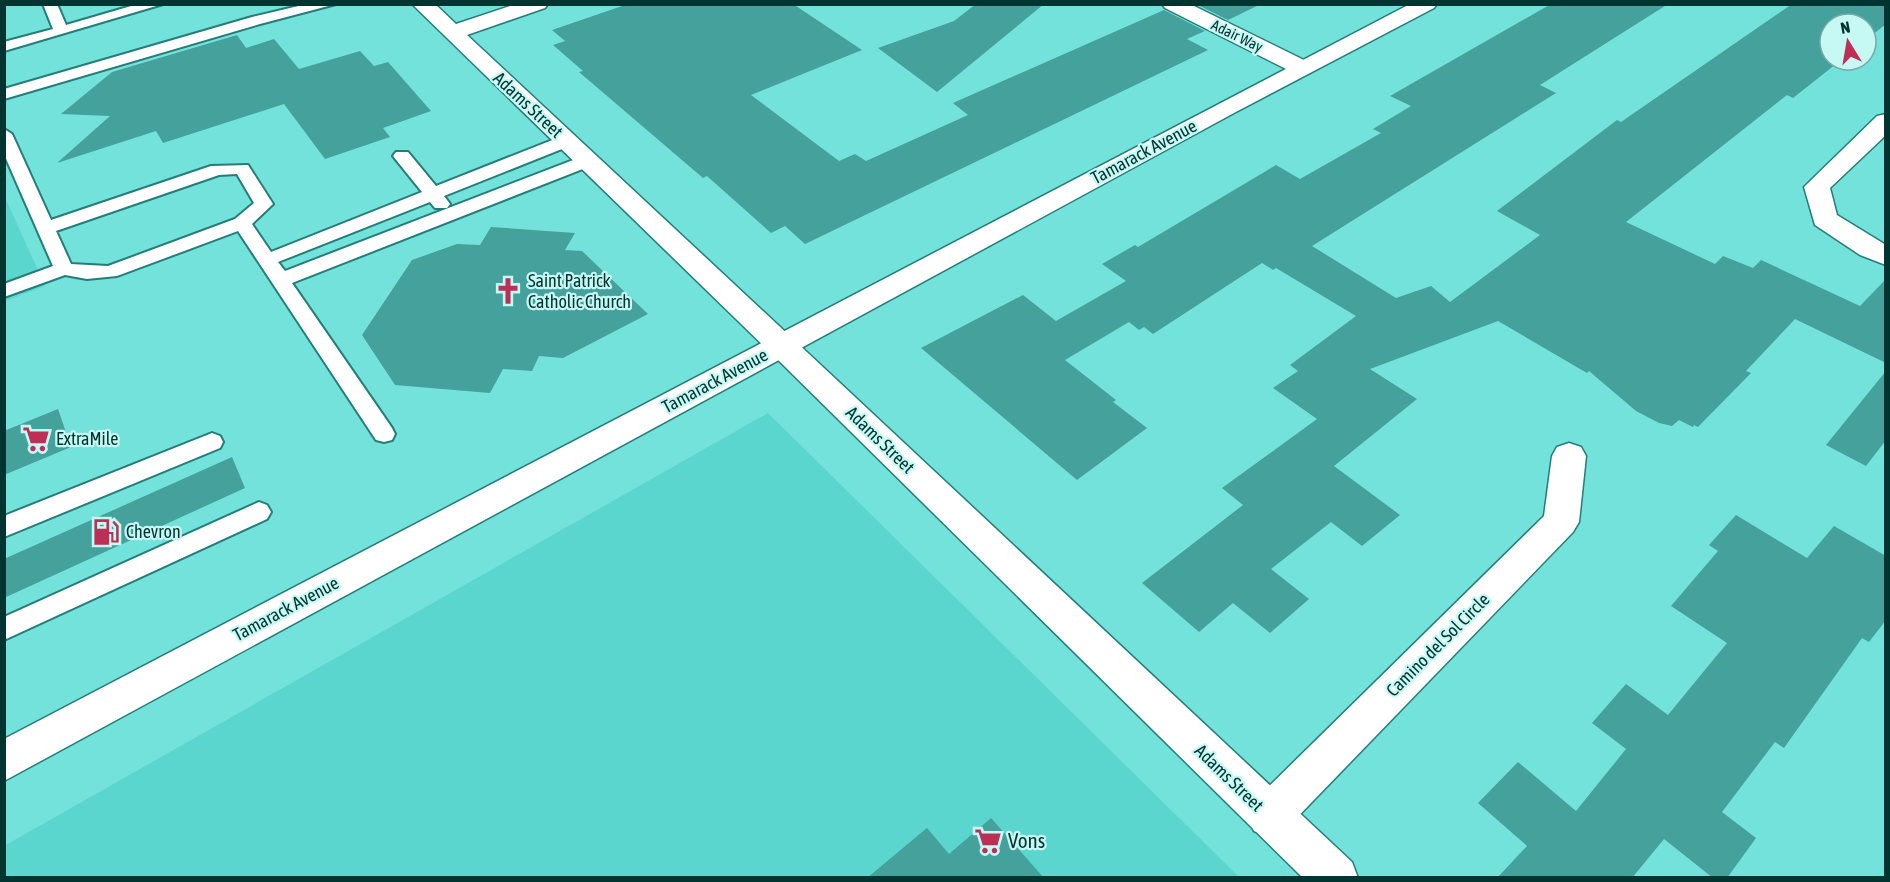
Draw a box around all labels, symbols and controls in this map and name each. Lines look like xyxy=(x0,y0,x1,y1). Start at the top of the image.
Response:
north arrow xyxy=(1818,12,1878,72)
street label: Adair Way xyxy=(1209,16,1266,55)
text: N xyxy=(1839,18,1851,37)
street label: Adams Street xyxy=(489,67,567,142)
street label: Tamarack Avenue xyxy=(1087,115,1200,188)
place label: Saint Patrick Catholic Church xyxy=(528,270,631,312)
church icon: Saint Patrick Catholic Church xyxy=(493,276,523,306)
street label: Tamarack Avenue xyxy=(658,344,771,417)
street label: Adams Street xyxy=(842,402,919,477)
supermarket icon: ExtraMile xyxy=(21,424,51,454)
place label: ExtraMile xyxy=(56,428,118,449)
fuel station icon: Chevron xyxy=(91,517,121,547)
place label: Chevron xyxy=(126,521,181,542)
street label: Tamarack Avenue xyxy=(229,572,342,645)
street label: Camino del Sol Circle xyxy=(1382,589,1494,701)
street label: Adams Street xyxy=(1191,740,1268,815)
supermarket icon: Vons xyxy=(973,826,1003,856)
place label: Vons xyxy=(1008,828,1045,852)

